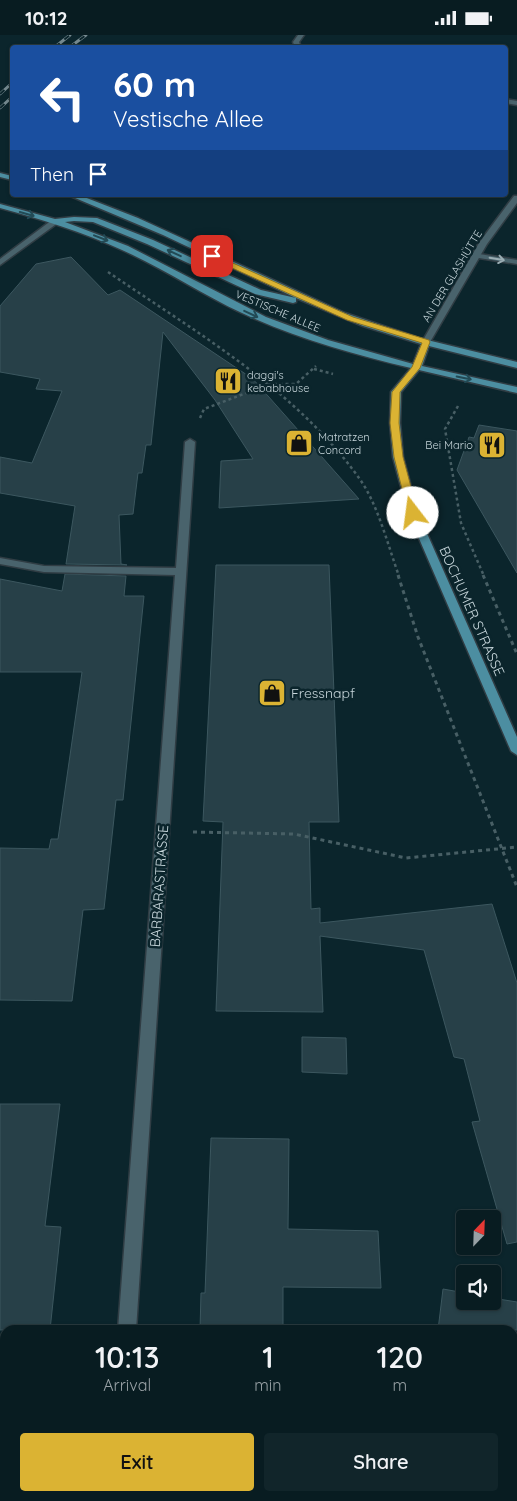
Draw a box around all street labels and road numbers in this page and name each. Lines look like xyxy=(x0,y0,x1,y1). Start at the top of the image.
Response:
street label: AN DER GLASHÜTTE xyxy=(419,227,485,325)
street label: VESTISCHE ALLEE xyxy=(233,287,323,335)
street label: BOCHUMER STRASSE xyxy=(435,543,509,679)
street label: BARBARASTRASSE xyxy=(146,824,172,948)

